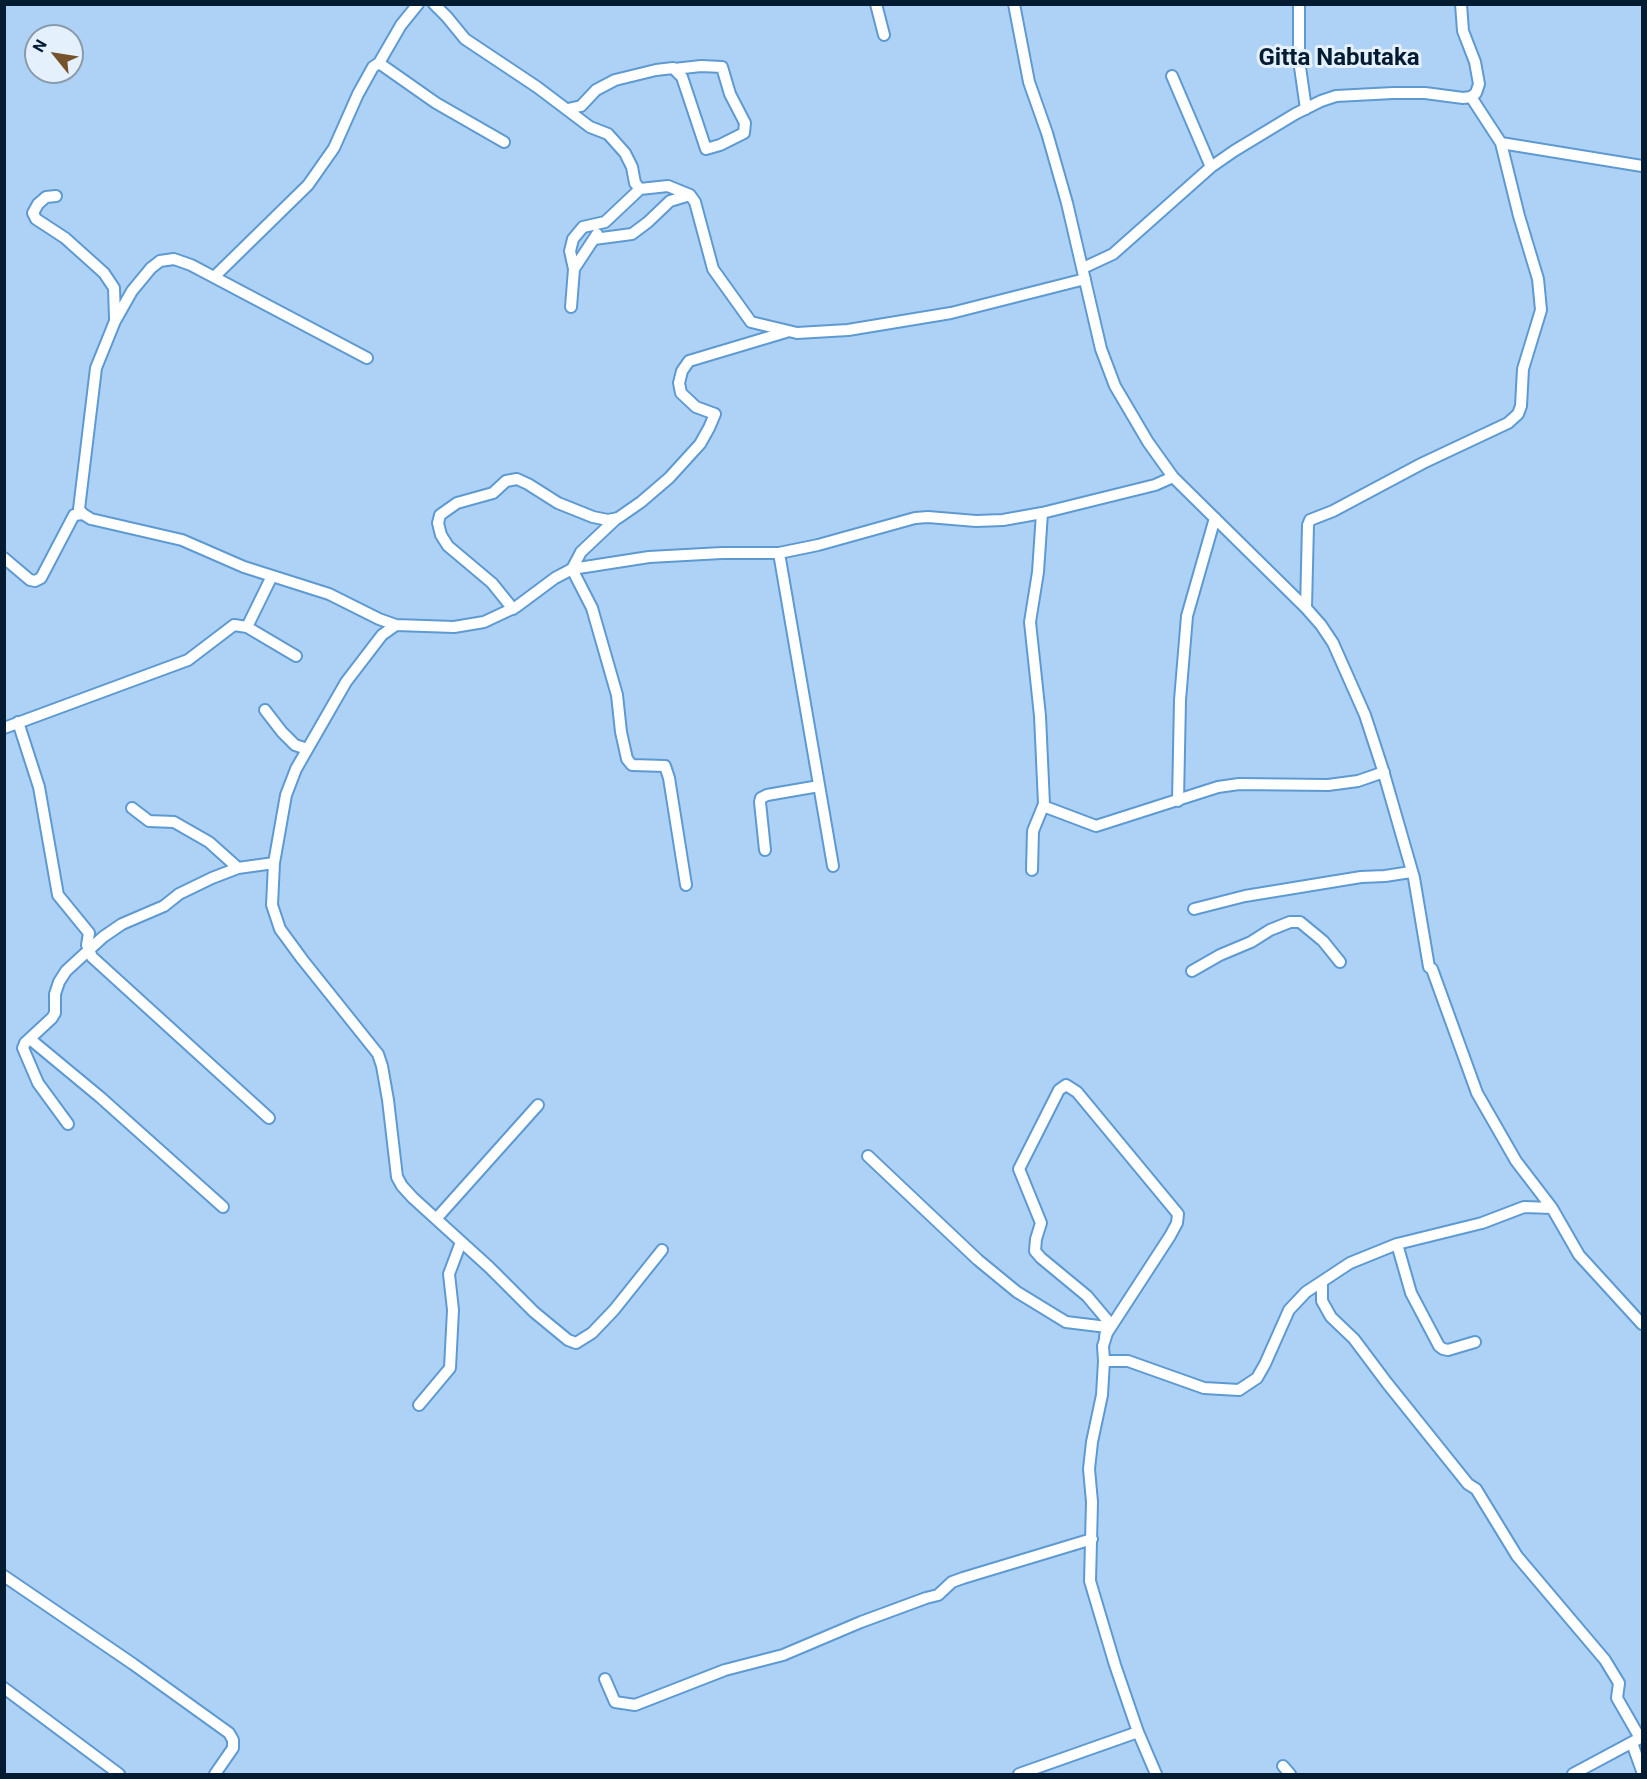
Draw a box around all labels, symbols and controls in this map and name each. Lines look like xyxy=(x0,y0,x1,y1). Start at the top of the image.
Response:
north arrow xyxy=(24,24,84,84)
text: N xyxy=(29,36,51,55)
district label: Gitta Nabutaka xyxy=(1258,45,1420,73)

